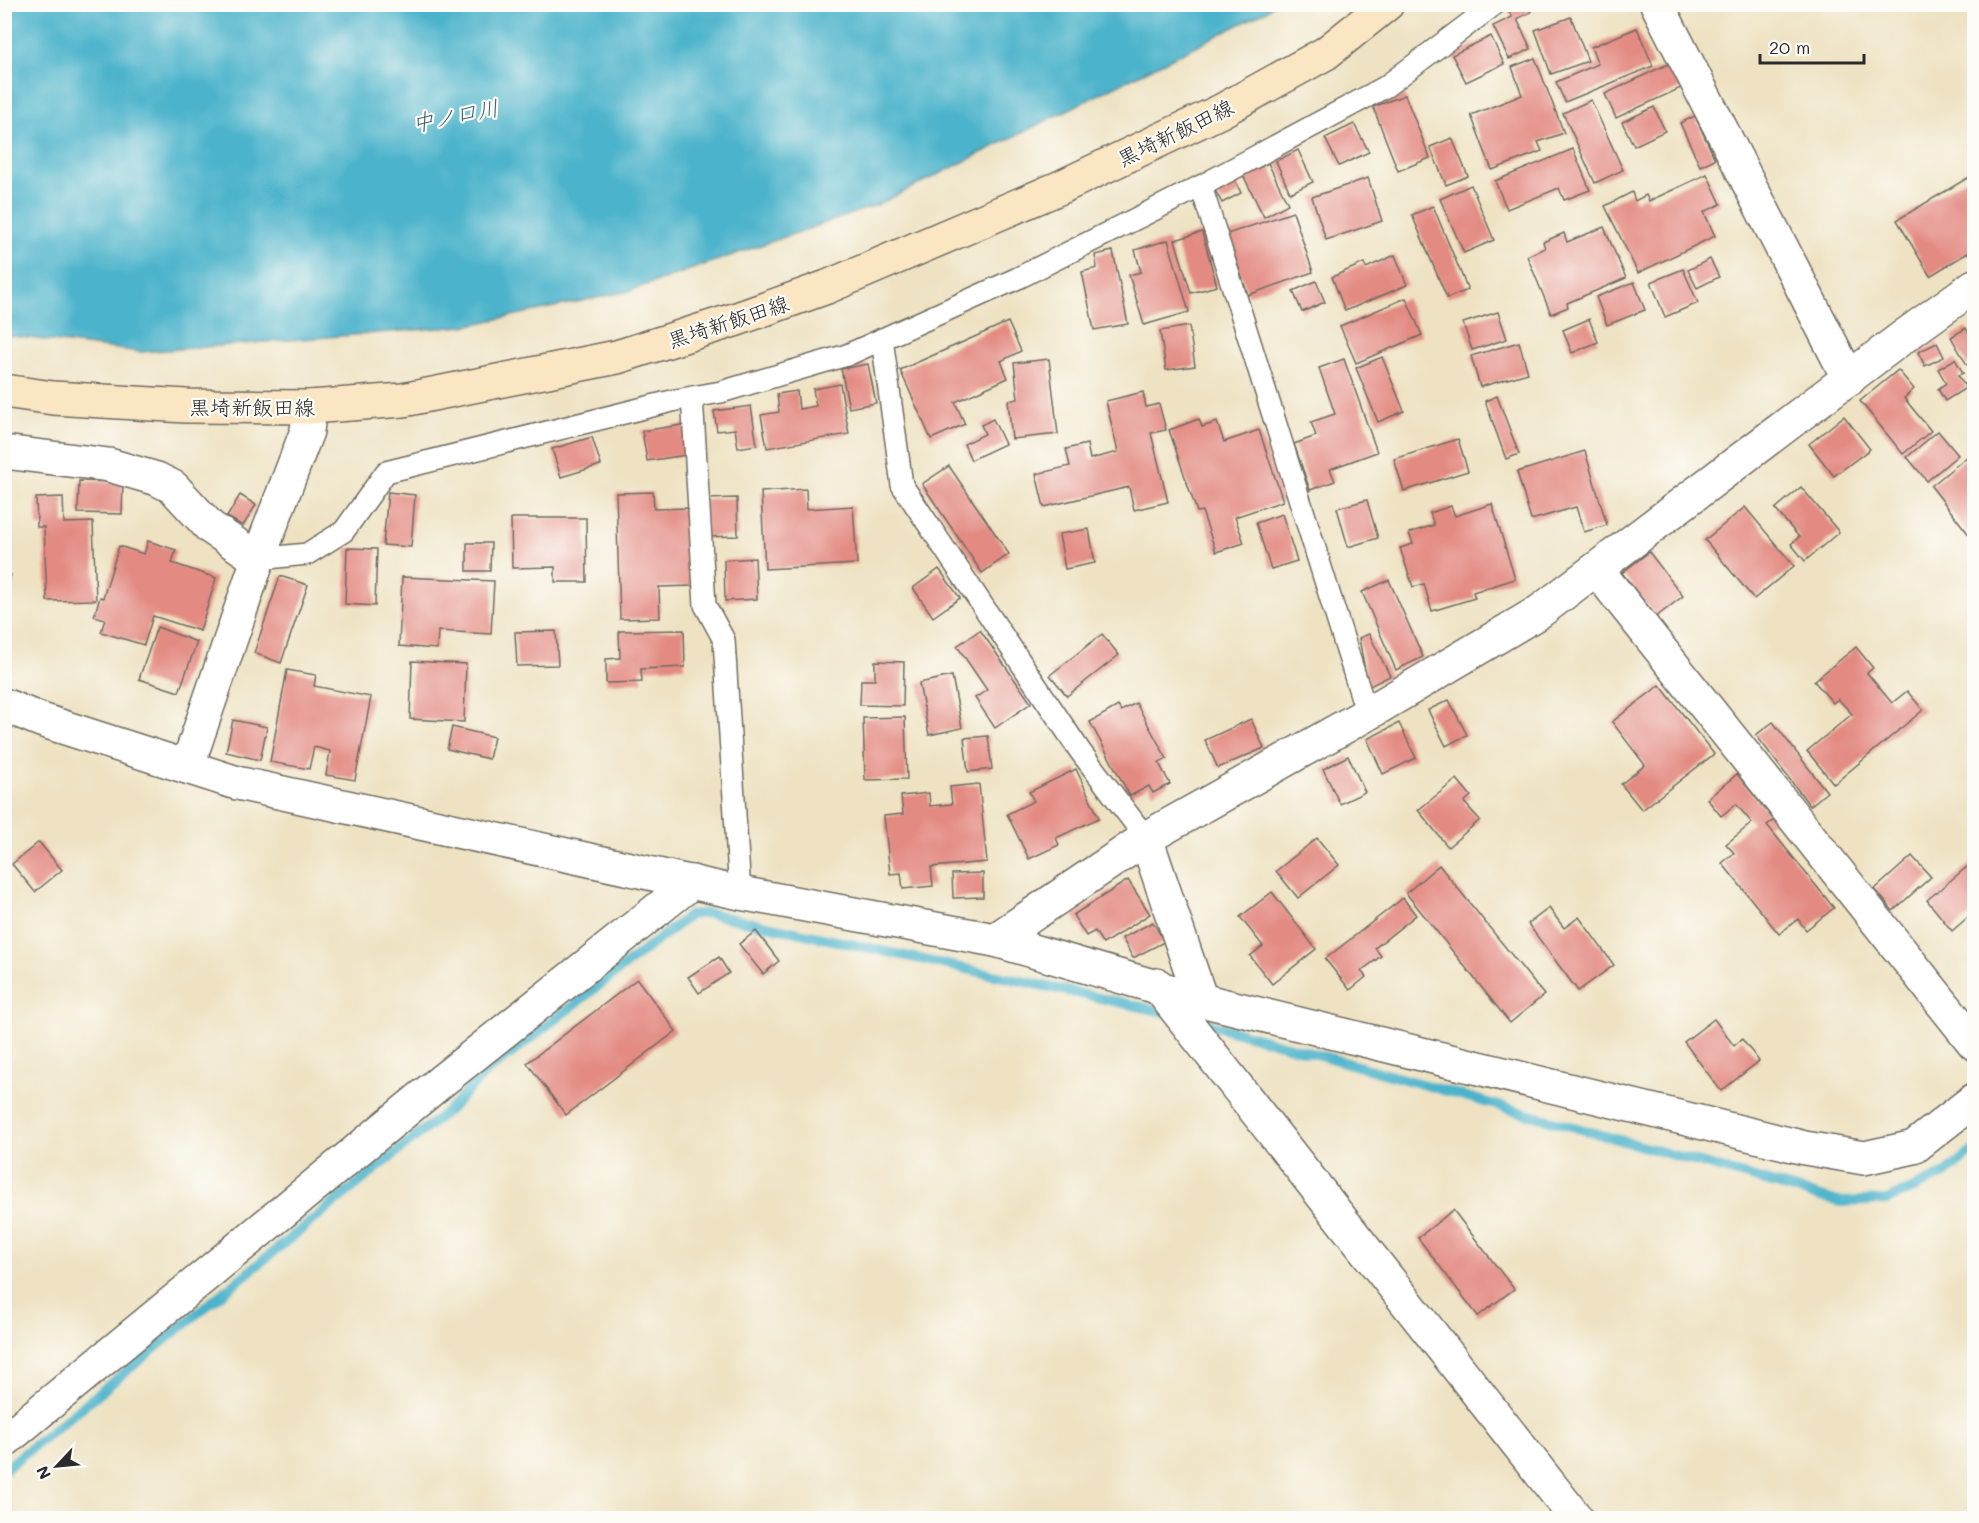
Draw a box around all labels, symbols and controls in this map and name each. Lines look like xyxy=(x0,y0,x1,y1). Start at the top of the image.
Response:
scale bar xyxy=(1760,27,1864,65)
text: 20 m xyxy=(1769,35,1810,59)
water label: 中ノ口川 xyxy=(409,92,501,138)
street label: 黒埼新飯田線 xyxy=(1112,92,1238,172)
street label: 黒埼新飯田線 xyxy=(664,289,792,353)
street label: 黒埼新飯田線 xyxy=(189,393,315,420)
north arrow xyxy=(27,1436,87,1496)
text: N xyxy=(31,1463,55,1483)

